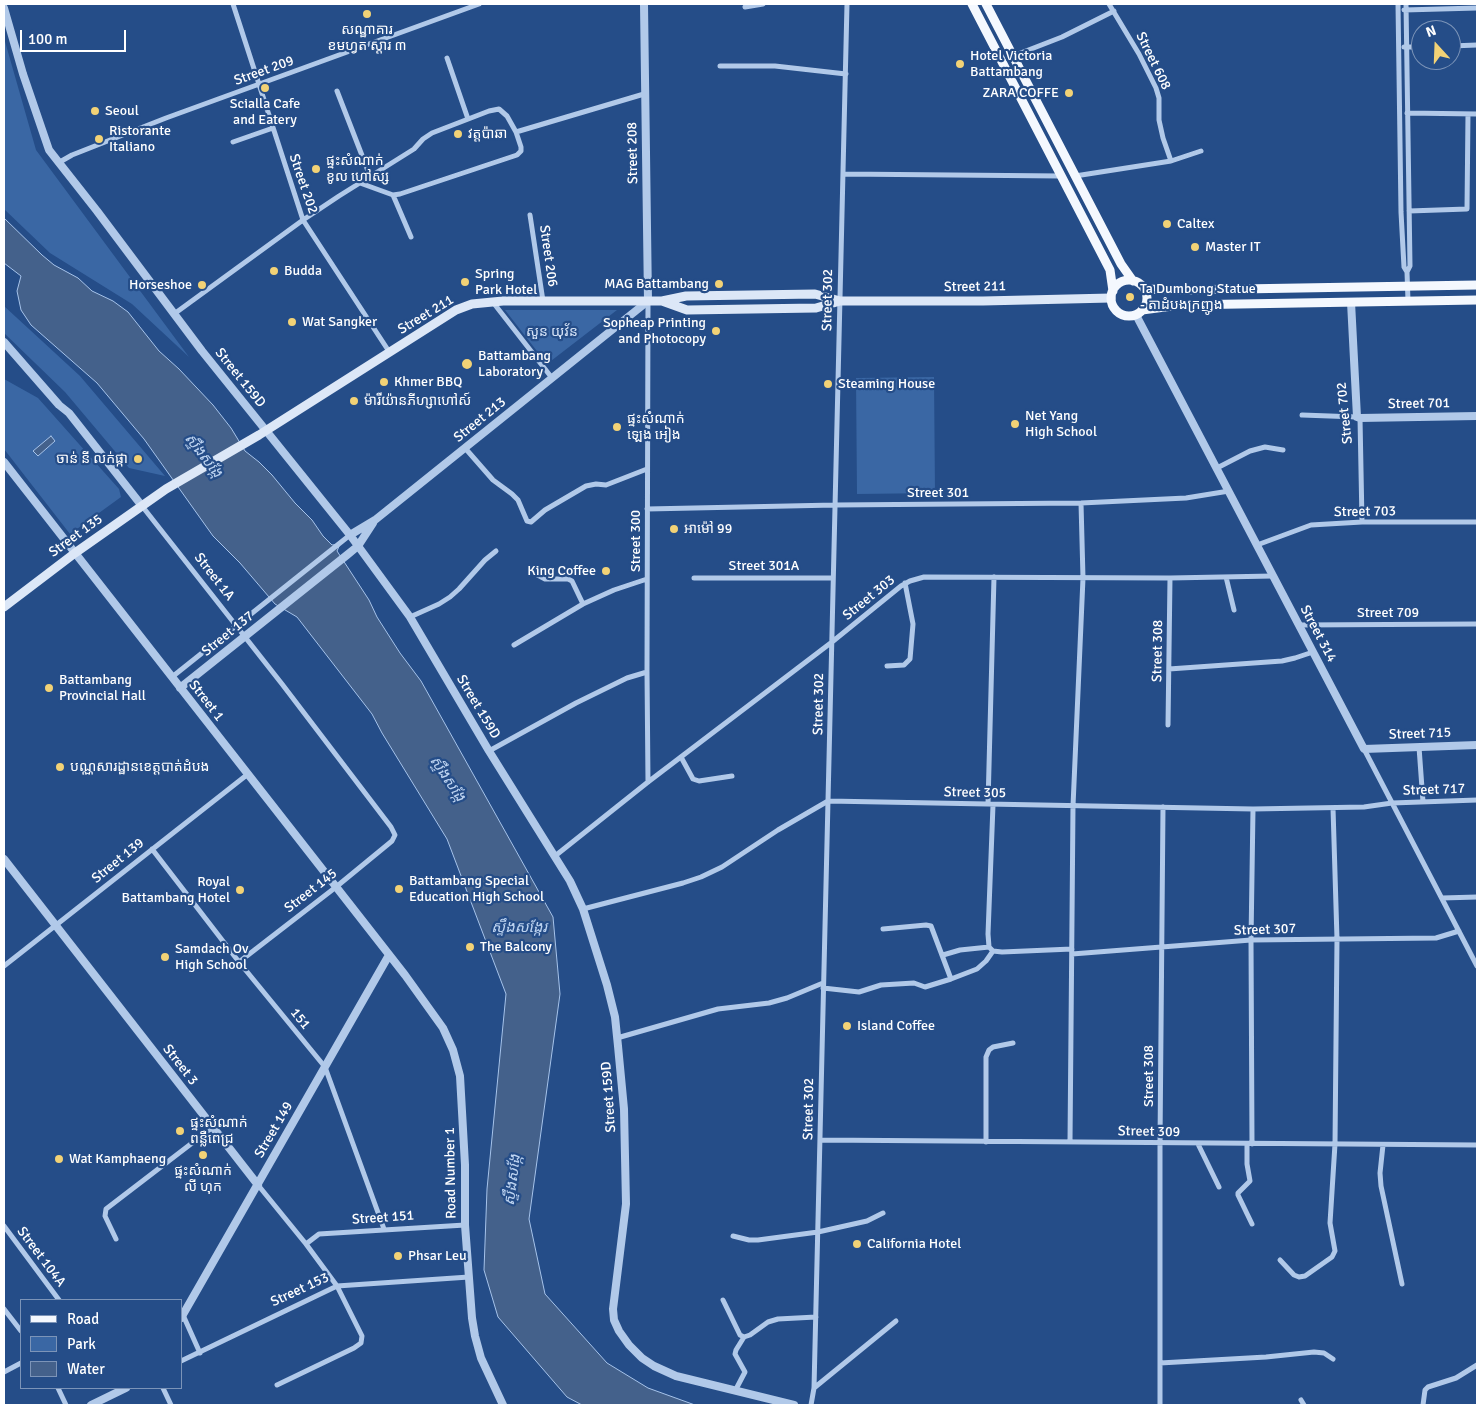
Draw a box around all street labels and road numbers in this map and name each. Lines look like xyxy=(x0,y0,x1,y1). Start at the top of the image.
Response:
street label: Street 608 xyxy=(1132,29,1174,93)
street label: Street 209 xyxy=(232,52,296,90)
street label: Street 208 xyxy=(624,122,642,184)
street label: Street 202 xyxy=(285,152,321,216)
street label: Street 206 xyxy=(535,224,561,288)
street label: Street 302 xyxy=(819,269,837,331)
street label: Street 211 xyxy=(944,278,1006,296)
street label: Street 211 xyxy=(395,292,457,338)
street label: Street 159D xyxy=(211,345,269,411)
street label: Street 702 xyxy=(1333,381,1357,445)
street label: Street 213 xyxy=(451,394,509,446)
street label: Street 701 xyxy=(1388,395,1450,413)
street label: Street 301 xyxy=(907,485,969,501)
street label: Street 703 xyxy=(1334,503,1396,521)
street label: Street 300 xyxy=(628,510,644,572)
street label: Street 135 xyxy=(46,511,106,561)
street label: Street 1A xyxy=(190,550,238,604)
street label: Street 301A xyxy=(729,558,799,574)
street label: Street 303 xyxy=(840,572,898,624)
street label: Street 314 xyxy=(1296,603,1340,665)
street label: Street 709 xyxy=(1357,605,1419,621)
street label: Street 137 xyxy=(199,608,257,660)
street label: Street 308 xyxy=(1149,620,1167,682)
street label: Street 159D xyxy=(452,672,504,742)
street label: Street 302 xyxy=(810,673,828,735)
street label: Street 1 xyxy=(185,677,227,725)
street label: Street 715 xyxy=(1389,725,1451,743)
street label: Street 717 xyxy=(1403,781,1465,799)
street label: Street 305 xyxy=(944,784,1006,802)
street label: Street 139 xyxy=(89,835,147,887)
street label: Street 145 xyxy=(281,865,341,917)
street label: Street 307 xyxy=(1234,921,1296,939)
street label: 151 xyxy=(286,1005,314,1033)
street label: Street 3 xyxy=(159,1041,201,1089)
street label: Street 308 xyxy=(1141,1045,1157,1107)
street label: Street 159D xyxy=(598,1061,620,1133)
street label: Street 302 xyxy=(800,1078,818,1140)
street label: Street 149 xyxy=(251,1099,297,1161)
street label: Street 309 xyxy=(1118,1123,1180,1141)
street label: Road Number 1 xyxy=(442,1127,460,1219)
street label: Street 151 xyxy=(351,1207,415,1229)
street label: Street 104A xyxy=(13,1224,69,1290)
street label: Street 153 xyxy=(268,1269,332,1311)

